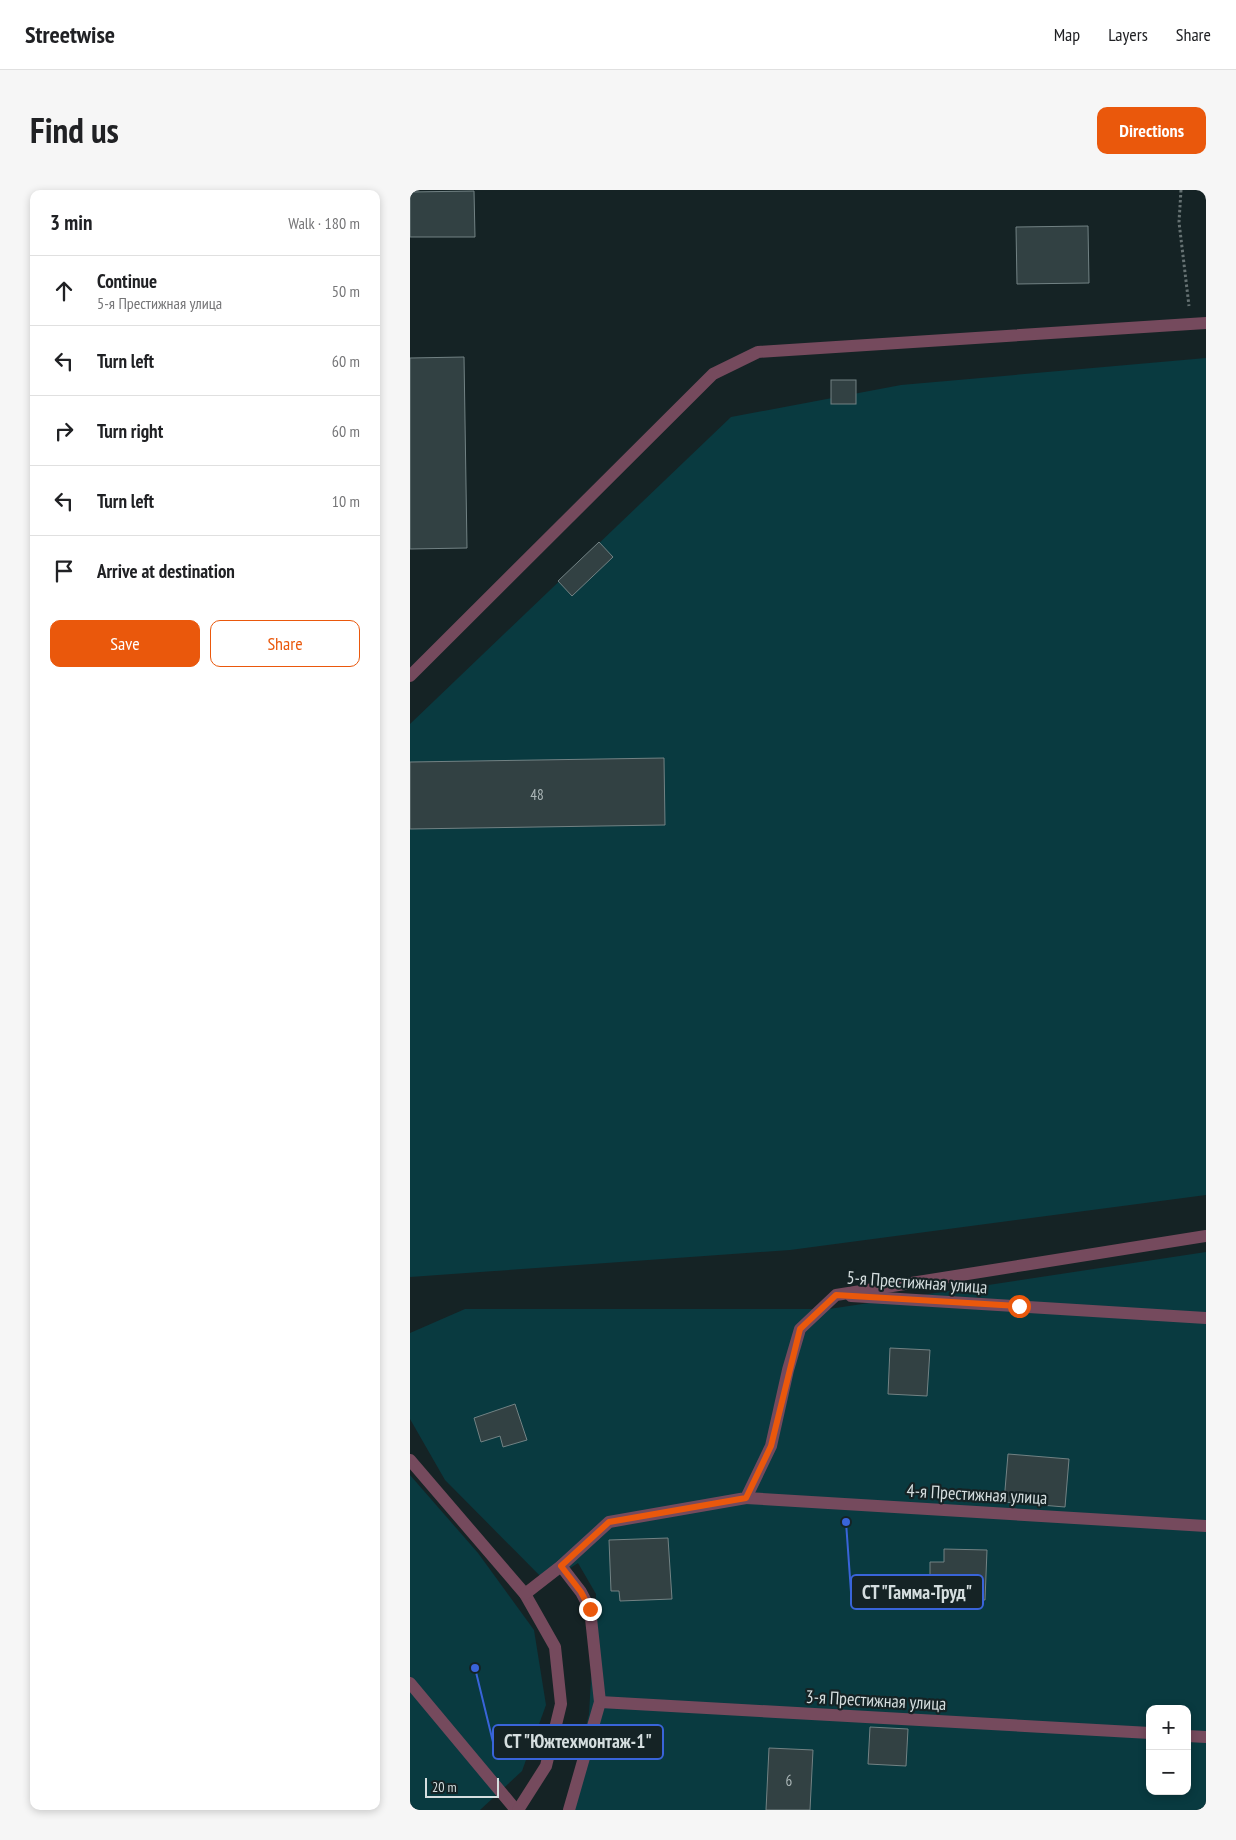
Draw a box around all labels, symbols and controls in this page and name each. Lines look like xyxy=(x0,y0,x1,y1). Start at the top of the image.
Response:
text: Streetwise xyxy=(25,19,115,50)
text: Map xyxy=(1054,23,1080,46)
text: Layers xyxy=(1108,23,1148,46)
text: Share xyxy=(1176,23,1211,46)
text: Find us xyxy=(30,107,119,153)
button: Directions xyxy=(1097,107,1206,154)
text: 3 min xyxy=(50,209,92,236)
text: Walk · 180 m xyxy=(288,213,360,233)
text: Continue xyxy=(97,269,157,293)
icon: ahead xyxy=(50,277,78,305)
text: 50 m xyxy=(332,281,360,301)
text: 5-я Престижная улица xyxy=(97,293,222,313)
icon: left xyxy=(50,347,78,375)
text: Turn left xyxy=(97,349,154,373)
text: 60 m xyxy=(332,351,360,371)
icon: right xyxy=(50,417,78,445)
text: Turn right xyxy=(97,419,163,443)
text: 60 m xyxy=(332,421,360,441)
icon: left xyxy=(50,487,78,515)
text: Turn left xyxy=(97,489,154,513)
text: 10 m xyxy=(332,491,360,511)
icon: arrive xyxy=(50,557,78,585)
text: Arrive at destination xyxy=(97,559,235,583)
button: Save xyxy=(50,620,200,667)
button: Share xyxy=(210,620,360,667)
house number: 48 xyxy=(530,785,544,804)
street label: 5-я Престижная улица xyxy=(846,1266,988,1298)
route start xyxy=(1008,1295,1031,1318)
street label: 4-я Престижная улица xyxy=(906,1479,1048,1509)
callout: СТ "Гамма-Труд" xyxy=(851,1575,983,1609)
text: СТ "Гамма-Труд" xyxy=(862,1580,972,1604)
route end xyxy=(579,1598,602,1621)
street label: 3-я Престижная улица xyxy=(805,1685,947,1715)
map controls xyxy=(1146,1705,1191,1795)
button: + xyxy=(1146,1705,1191,1750)
callout: СТ "Южтехмонтаж-1" xyxy=(493,1725,663,1759)
text: СТ "Южтехмонтаж-1" xyxy=(504,1729,652,1753)
button: − xyxy=(1146,1750,1191,1795)
house number: 6 xyxy=(786,1771,793,1790)
scale bar xyxy=(425,1775,499,1798)
text: 20 m xyxy=(432,1778,457,1796)

